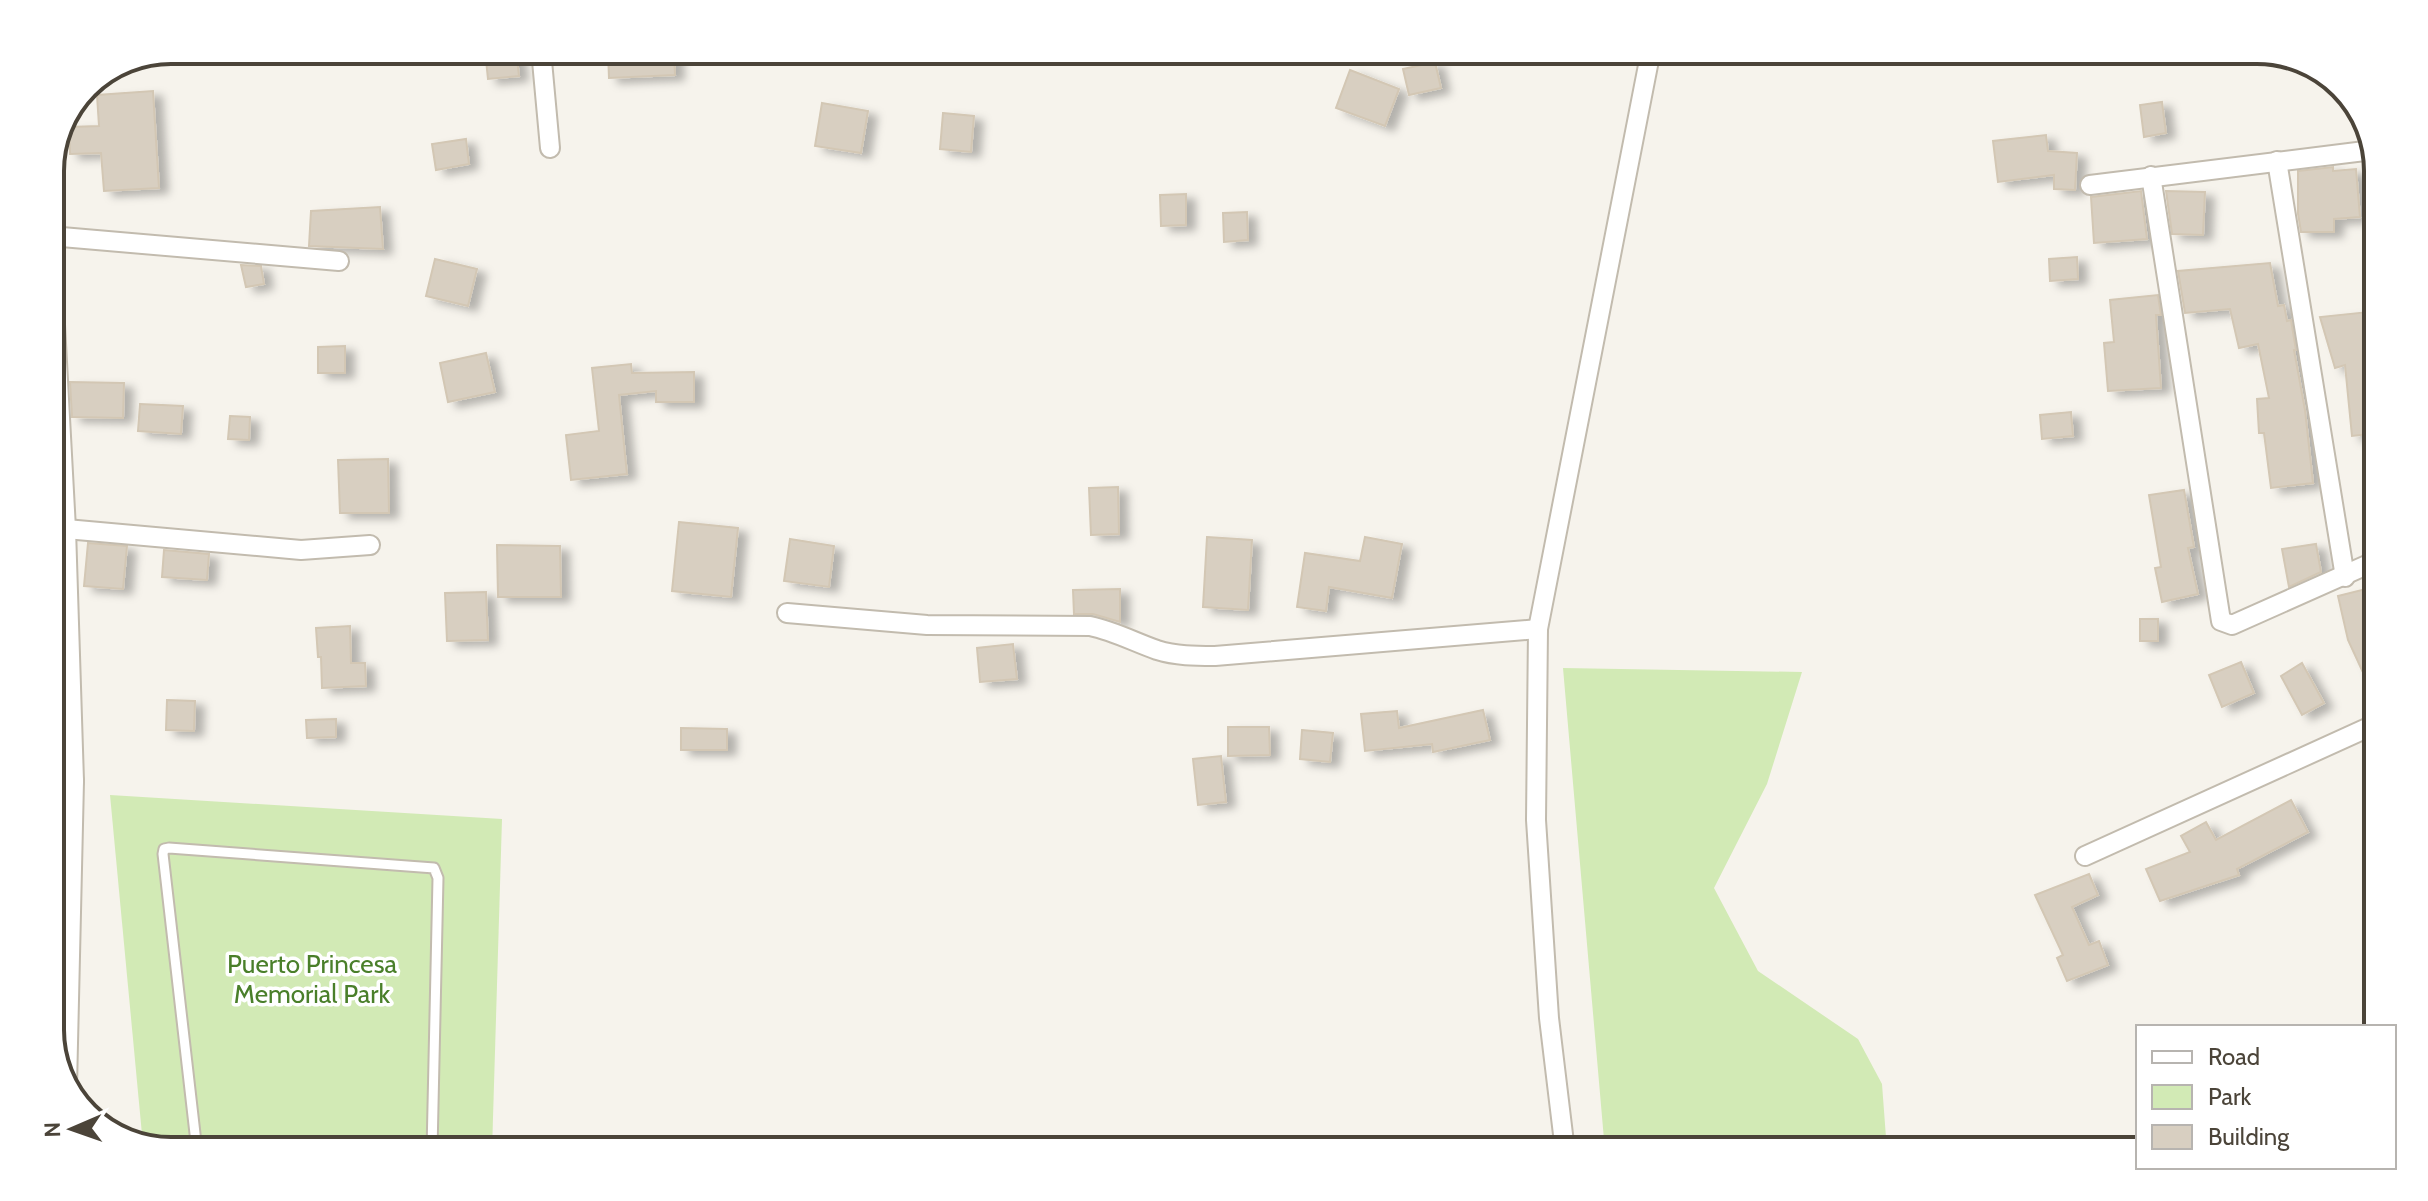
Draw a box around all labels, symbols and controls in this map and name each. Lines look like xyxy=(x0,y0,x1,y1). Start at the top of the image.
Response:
park label: Puerto Princesa Memorial Park xyxy=(227,948,397,1010)
legend xyxy=(2136,1025,2396,1169)
text: Road xyxy=(2208,1042,2260,1071)
text: Park xyxy=(2208,1082,2251,1111)
north arrow xyxy=(32,1089,112,1169)
text: N xyxy=(39,1121,66,1138)
text: Building xyxy=(2208,1122,2290,1151)

